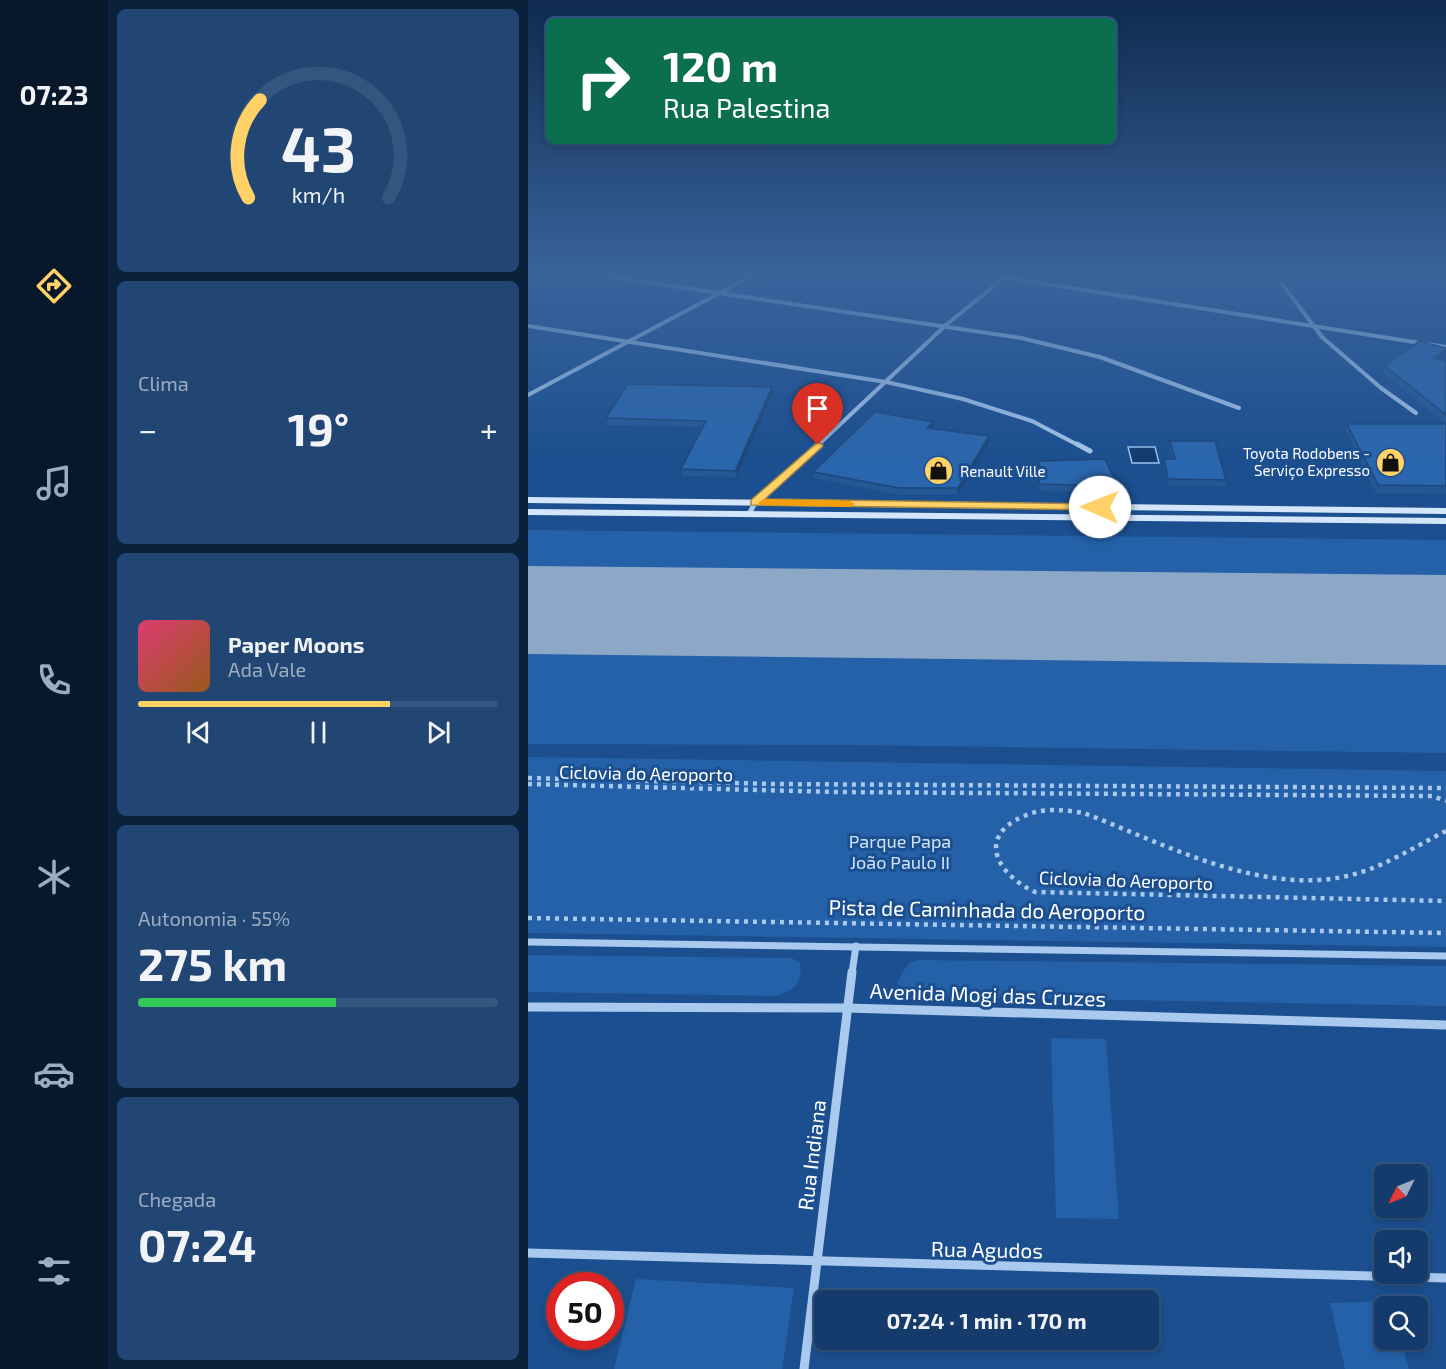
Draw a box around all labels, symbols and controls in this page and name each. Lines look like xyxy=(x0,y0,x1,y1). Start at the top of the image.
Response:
text: 120 m xyxy=(663,40,778,90)
icon: right xyxy=(564,42,642,120)
text: 07:23 xyxy=(19,78,89,110)
text: Rua Palestina xyxy=(663,91,830,123)
text: 43 xyxy=(280,110,356,185)
text: km/h xyxy=(291,182,345,207)
icon: directions xyxy=(33,265,75,307)
text: Clima xyxy=(138,371,189,395)
pin xyxy=(792,383,843,445)
icon: arrive xyxy=(801,392,834,425)
text: 19° xyxy=(288,401,349,455)
text: − xyxy=(138,409,157,449)
text: + xyxy=(480,409,498,449)
place label: Toyota Rodobens - Serviço Expresso xyxy=(1243,444,1370,480)
shop icon: Toyota Rodobens - Serviço Expresso xyxy=(1375,446,1407,478)
shop icon: Renault Ville xyxy=(923,455,955,487)
icon: music xyxy=(33,462,75,504)
place label: Renault Ville xyxy=(960,462,1046,480)
position arrow xyxy=(1068,475,1132,539)
text: Paper Moons xyxy=(228,631,364,657)
text: Ada Vale xyxy=(228,657,306,681)
icon: phone xyxy=(33,659,75,701)
icon: previous xyxy=(182,716,215,749)
icon: pause xyxy=(302,716,335,749)
icon: next xyxy=(422,716,455,749)
street label: Ciclovia do Aeroporto xyxy=(559,760,733,786)
park label: Parque Papa João Paulo II xyxy=(849,830,951,873)
icon: climate xyxy=(33,856,75,898)
street label: Ciclovia do Aeroporto xyxy=(1039,866,1213,894)
street label: Pista de Caminhada do Aeroporto xyxy=(828,894,1146,924)
text: Autonomia · 55% xyxy=(138,906,290,930)
text: 275 km xyxy=(138,936,287,990)
street label: Avenida Mogi das Cruzes xyxy=(869,977,1107,1011)
icon: car xyxy=(33,1053,75,1095)
street label: Rua Indiana xyxy=(792,1098,830,1212)
north arrow xyxy=(1374,1164,1428,1218)
map controls xyxy=(1374,1164,1428,1350)
text: Chegada xyxy=(138,1187,216,1211)
text: 07:24 xyxy=(138,1217,257,1271)
button: sound xyxy=(1374,1230,1428,1284)
street label: Rua Agudos xyxy=(931,1236,1043,1262)
icon: filters xyxy=(33,1250,75,1292)
speed limit sign: 50 xyxy=(546,1272,624,1350)
button: search xyxy=(1374,1296,1428,1350)
text: 07:24 · 1 min · 170 m xyxy=(886,1307,1087,1333)

